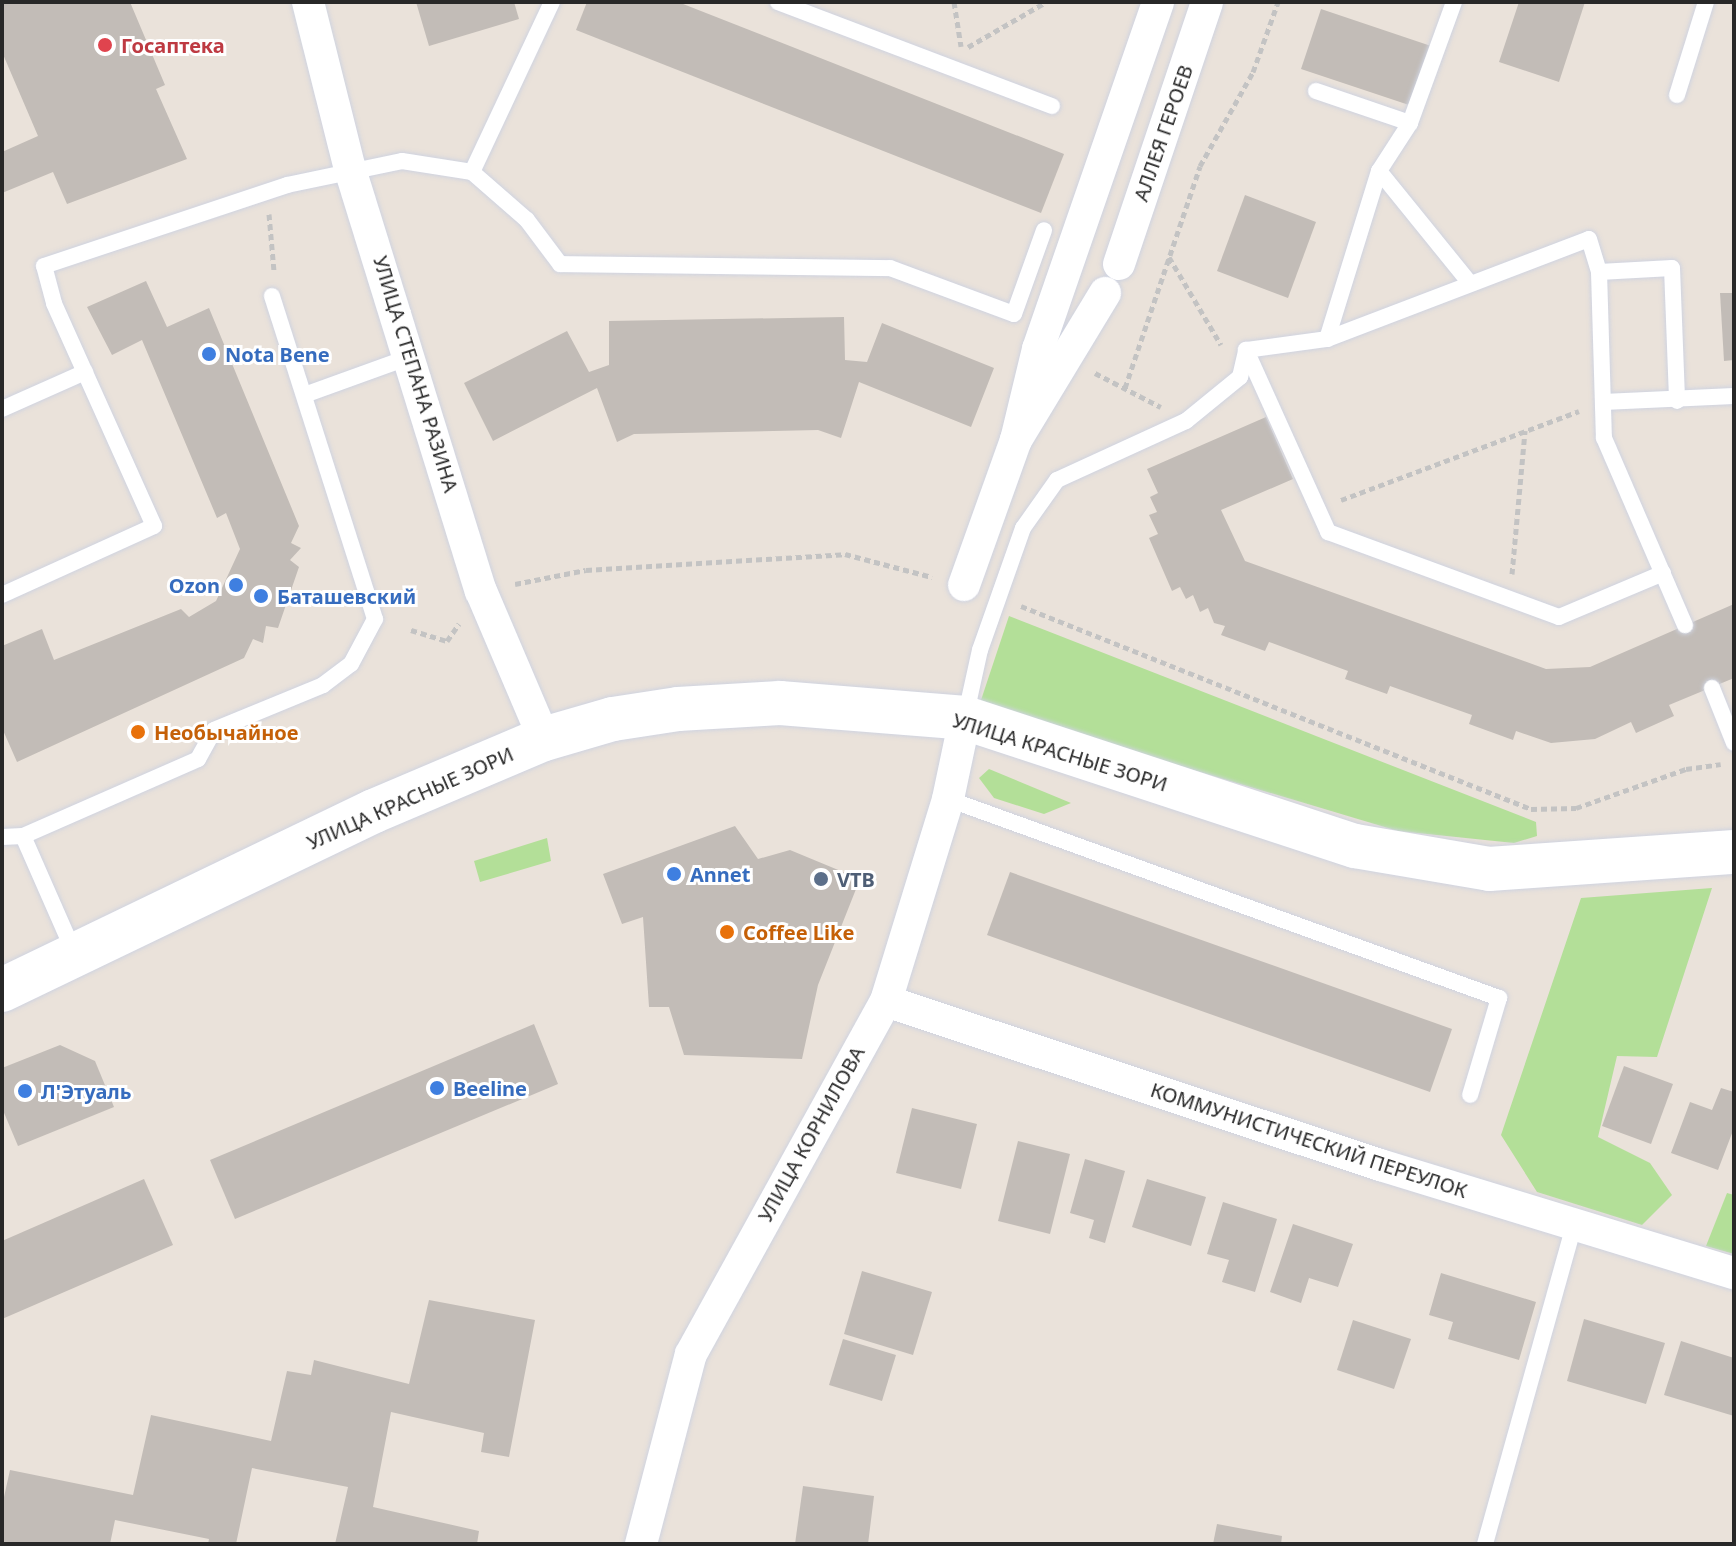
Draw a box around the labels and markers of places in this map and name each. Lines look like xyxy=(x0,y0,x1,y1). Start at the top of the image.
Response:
place label: Госаптека xyxy=(121,33,225,57)
marker: Госаптека xyxy=(96,36,114,54)
place label: Nota Bene xyxy=(225,342,330,366)
marker: Nota Bene xyxy=(200,345,218,363)
place label: Ozon xyxy=(169,573,220,597)
marker: Ozon xyxy=(227,576,245,594)
place label: Баташевский xyxy=(277,584,416,608)
marker: Баташевский xyxy=(252,587,270,605)
place label: Необычайное xyxy=(154,720,298,744)
marker: Необычайное xyxy=(129,723,147,741)
place label: Annet xyxy=(690,862,750,886)
marker: Annet xyxy=(665,865,683,883)
place label: VTB xyxy=(837,867,875,891)
marker: VTB xyxy=(812,870,830,888)
place label: Coffee Like xyxy=(743,920,854,944)
marker: Coffee Like xyxy=(718,923,736,941)
place label: Beeline xyxy=(453,1076,527,1100)
place label: Л'Этуаль xyxy=(41,1079,132,1103)
marker: Beeline xyxy=(428,1079,446,1097)
marker: Л'Этуаль xyxy=(16,1082,34,1100)

